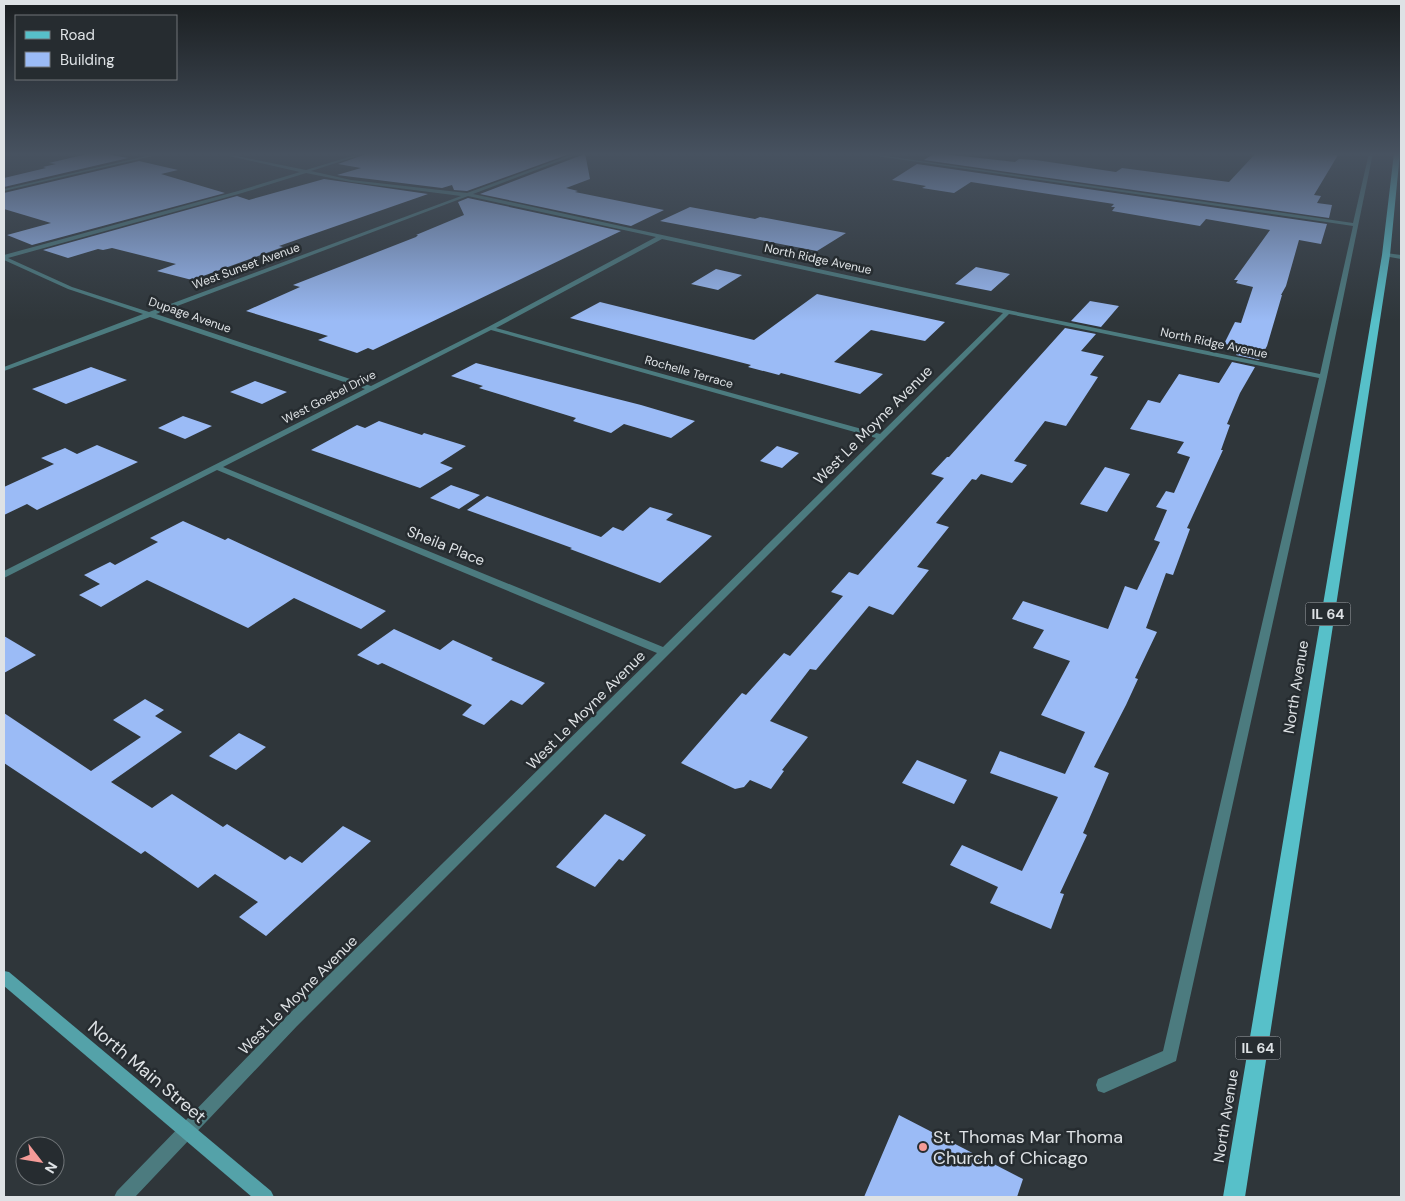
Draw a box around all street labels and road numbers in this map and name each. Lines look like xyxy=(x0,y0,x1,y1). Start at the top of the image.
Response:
street label: West Sunset Avenue xyxy=(190,239,302,293)
street label: North Ridge Avenue xyxy=(763,240,873,278)
street label: Dupage Avenue xyxy=(147,293,234,337)
street label: North Ridge Avenue xyxy=(1159,324,1269,362)
street label: Rochelle Terrace xyxy=(643,352,735,392)
street label: West Le Moyne Avenue xyxy=(809,361,937,489)
street label: West Goebel Drive xyxy=(279,366,379,428)
street label: Sheila Place xyxy=(404,521,488,571)
road number: IL 64 xyxy=(1306,602,1350,626)
street label: North Avenue xyxy=(1279,639,1313,735)
street label: West Le Moyne Avenue xyxy=(522,646,650,774)
street label: West Le Moyne Avenue xyxy=(234,931,362,1059)
street label: North Main Street xyxy=(83,1015,211,1129)
road number: IL 64 xyxy=(1236,1036,1280,1060)
street label: North Avenue xyxy=(1209,1068,1243,1164)

